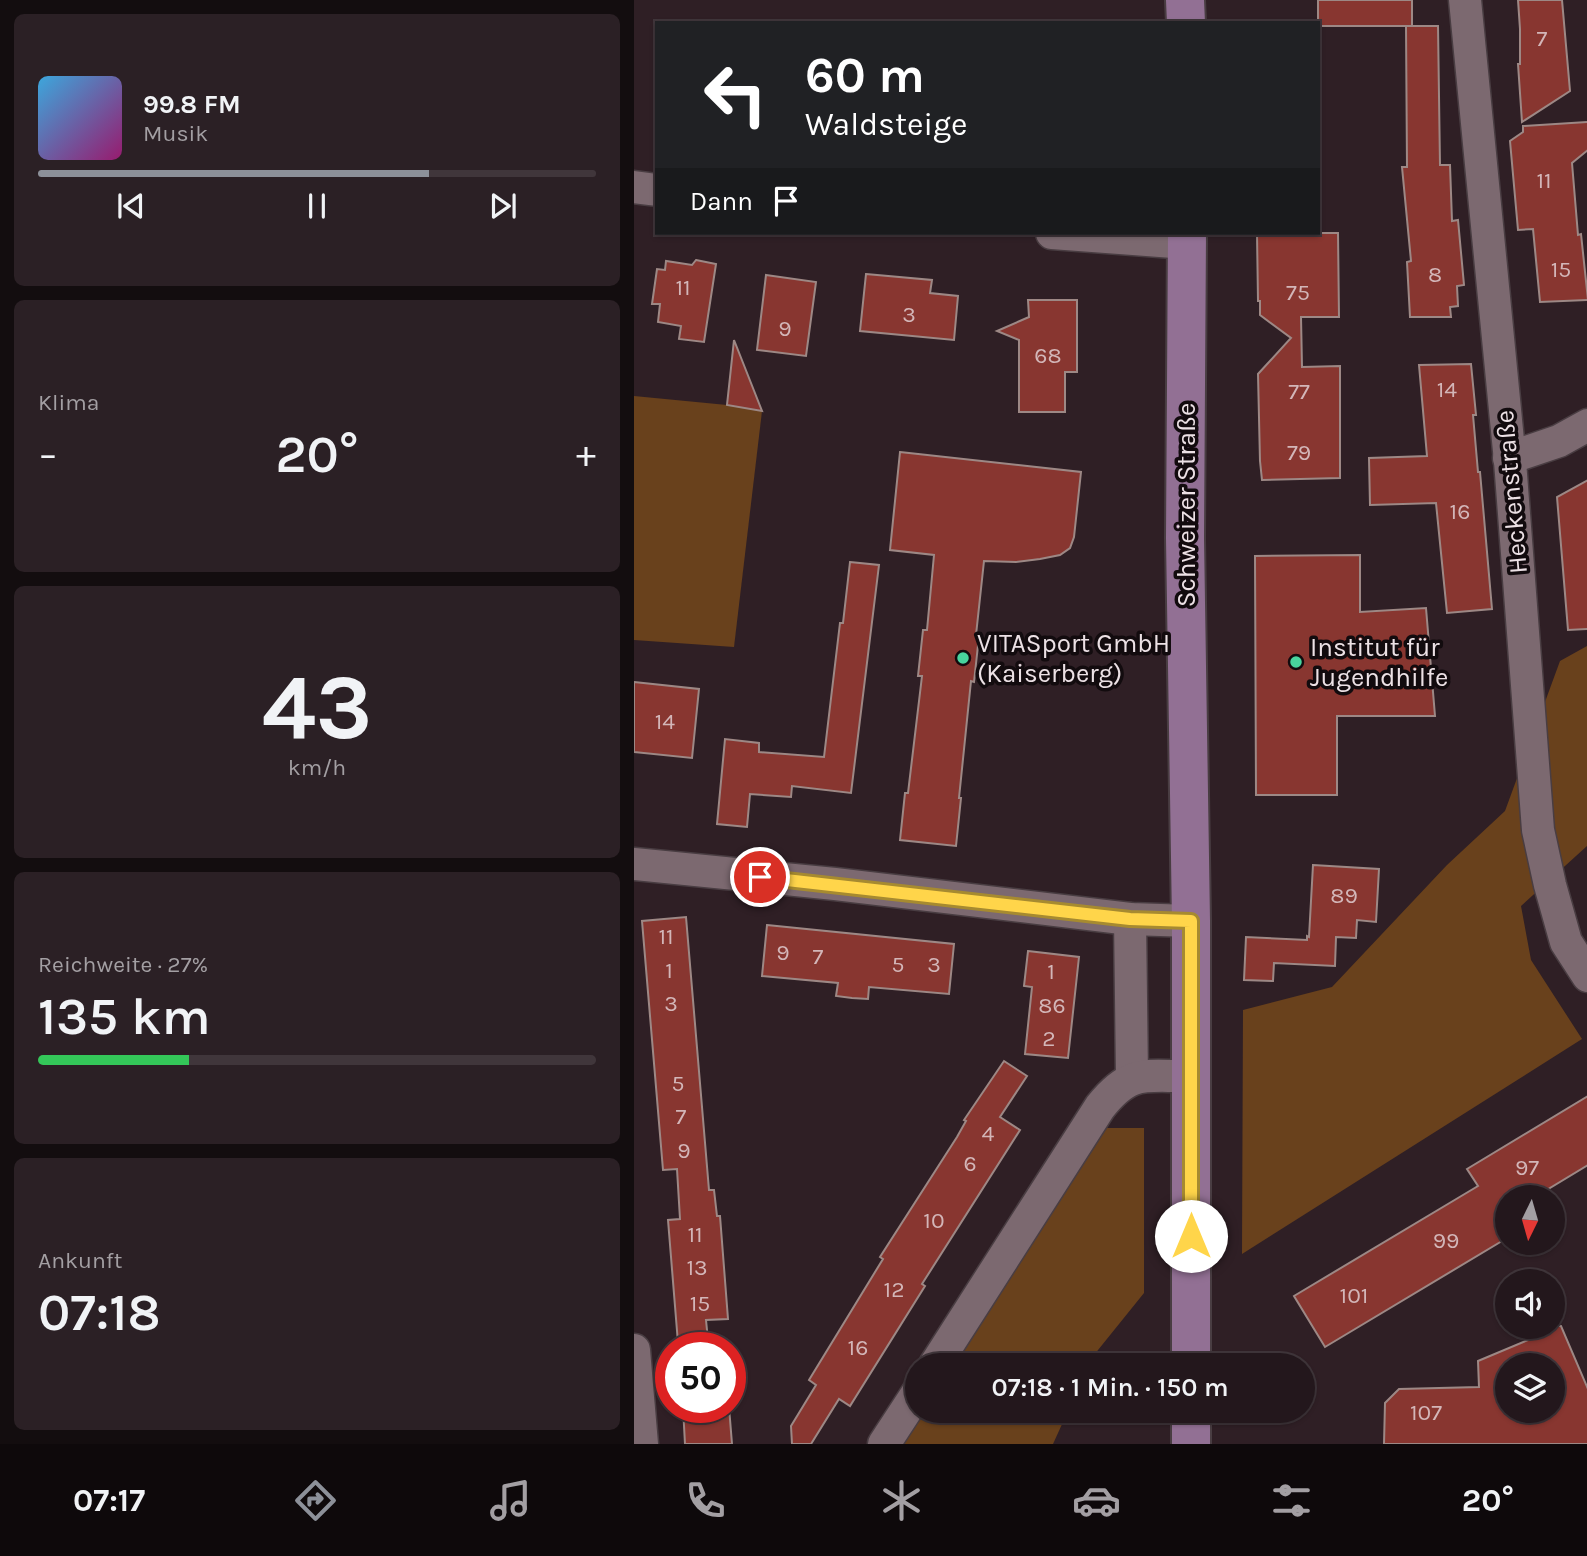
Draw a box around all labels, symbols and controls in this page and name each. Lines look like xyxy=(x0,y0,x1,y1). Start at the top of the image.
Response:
house number: 7 xyxy=(1537,25,1548,52)
text: 60 m xyxy=(805,47,925,104)
icon: left xyxy=(690,49,781,140)
text: 99.8 FM xyxy=(143,89,241,120)
text: Waldsteige xyxy=(805,106,967,143)
text: Musik xyxy=(143,120,208,147)
house number: 11 xyxy=(1536,167,1552,194)
icon: arrive xyxy=(767,182,805,220)
text: Dann xyxy=(690,186,753,217)
icon: previous xyxy=(112,187,150,225)
icon: pause xyxy=(298,187,336,225)
icon: next xyxy=(484,187,522,225)
house number: 15 xyxy=(1551,256,1571,283)
house number: 8 xyxy=(1428,261,1442,288)
house number: 11 xyxy=(675,274,691,301)
house number: 75 xyxy=(1286,279,1310,306)
house number: 3 xyxy=(902,301,916,328)
house number: 9 xyxy=(778,315,792,342)
house number: 68 xyxy=(1034,342,1062,369)
house number: 14 xyxy=(1437,376,1457,403)
house number: 77 xyxy=(1288,378,1310,405)
text: Klima xyxy=(38,389,99,416)
street label: Schweizer Straße xyxy=(1171,403,1202,607)
street label: Heckenstraße xyxy=(1489,409,1534,575)
text: 20° xyxy=(276,424,358,485)
text: − xyxy=(38,432,58,477)
text: + xyxy=(576,432,596,477)
house number: 79 xyxy=(1287,439,1311,466)
house number: 16 xyxy=(1450,498,1470,525)
place label: VITASport GmbH (Kaiserberg) xyxy=(977,628,1170,689)
place label: Institut für Jugendhilfe xyxy=(1310,632,1448,693)
marker: VITASport GmbH (Kaiserberg) xyxy=(955,650,971,666)
marker: Institut für Jugendhilfe xyxy=(1288,654,1304,670)
text: 43 xyxy=(262,655,372,761)
house number: 14 xyxy=(655,708,675,735)
text: km/h xyxy=(288,754,346,781)
pin xyxy=(730,847,790,907)
icon: arrive xyxy=(741,858,779,896)
house number: 89 xyxy=(1330,882,1358,909)
house number: 11 xyxy=(658,923,674,950)
house number: 9 xyxy=(776,939,790,966)
house number: 7 xyxy=(813,943,824,970)
text: Reichweite · 27% xyxy=(38,951,208,978)
house number: 5 xyxy=(892,951,904,978)
house number: 3 xyxy=(927,951,941,978)
house number: 1 xyxy=(665,957,673,984)
house number: 1 xyxy=(1047,958,1055,985)
text: 135 km xyxy=(38,986,211,1047)
house number: 3 xyxy=(664,990,678,1017)
house number: 86 xyxy=(1038,992,1066,1019)
house number: 2 xyxy=(1042,1025,1056,1052)
house number: 5 xyxy=(672,1070,684,1097)
house number: 7 xyxy=(676,1103,687,1130)
house number: 4 xyxy=(982,1120,995,1147)
house number: 9 xyxy=(677,1137,691,1164)
house number: 6 xyxy=(963,1150,977,1177)
house number: 97 xyxy=(1515,1154,1539,1181)
north arrow xyxy=(1495,1185,1565,1255)
map controls xyxy=(1495,1185,1565,1423)
position arrow xyxy=(1154,1199,1228,1273)
house number: 10 xyxy=(923,1207,945,1234)
house number: 11 xyxy=(687,1221,703,1248)
house number: 99 xyxy=(1433,1227,1459,1254)
text: Ankunft xyxy=(38,1247,122,1274)
house number: 13 xyxy=(686,1254,708,1281)
button: sound xyxy=(1495,1269,1565,1339)
house number: 12 xyxy=(884,1276,904,1303)
text: 07:18 xyxy=(38,1282,161,1343)
house number: 101 xyxy=(1340,1282,1368,1309)
house number: 15 xyxy=(690,1290,710,1317)
speed limit sign: 50 xyxy=(655,1332,746,1423)
house number: 16 xyxy=(848,1334,868,1361)
button: layers xyxy=(1495,1353,1565,1423)
text: 07:18 · 1 Min. · 150 m xyxy=(992,1372,1228,1403)
house number: 107 xyxy=(1410,1399,1442,1426)
icon: directions xyxy=(291,1476,340,1525)
icon: music xyxy=(486,1476,535,1525)
icon: phone xyxy=(681,1476,730,1525)
icon: climate xyxy=(877,1476,926,1525)
icon: car xyxy=(1072,1476,1121,1525)
icon: filters xyxy=(1267,1476,1316,1525)
text: 07:17 xyxy=(73,1482,145,1519)
text: 20° xyxy=(1462,1482,1514,1519)

